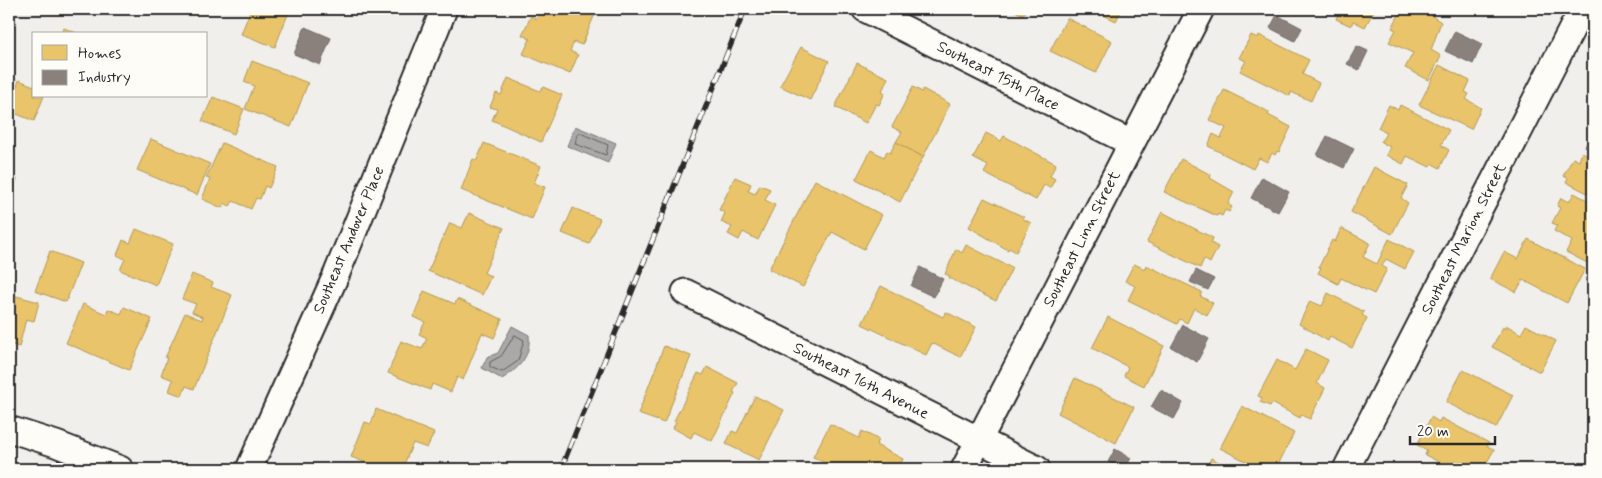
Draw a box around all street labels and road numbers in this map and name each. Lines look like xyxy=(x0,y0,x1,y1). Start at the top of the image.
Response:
street label: Southeast 15th Place xyxy=(933,36,1063,116)
street label: Southeast Marion Street xyxy=(1417,159,1512,318)
street label: Southeast Andover Place xyxy=(308,163,390,317)
street label: Southeast Linn Street xyxy=(1038,167,1126,311)
street label: Southeast 16th Avenue xyxy=(790,338,933,424)

